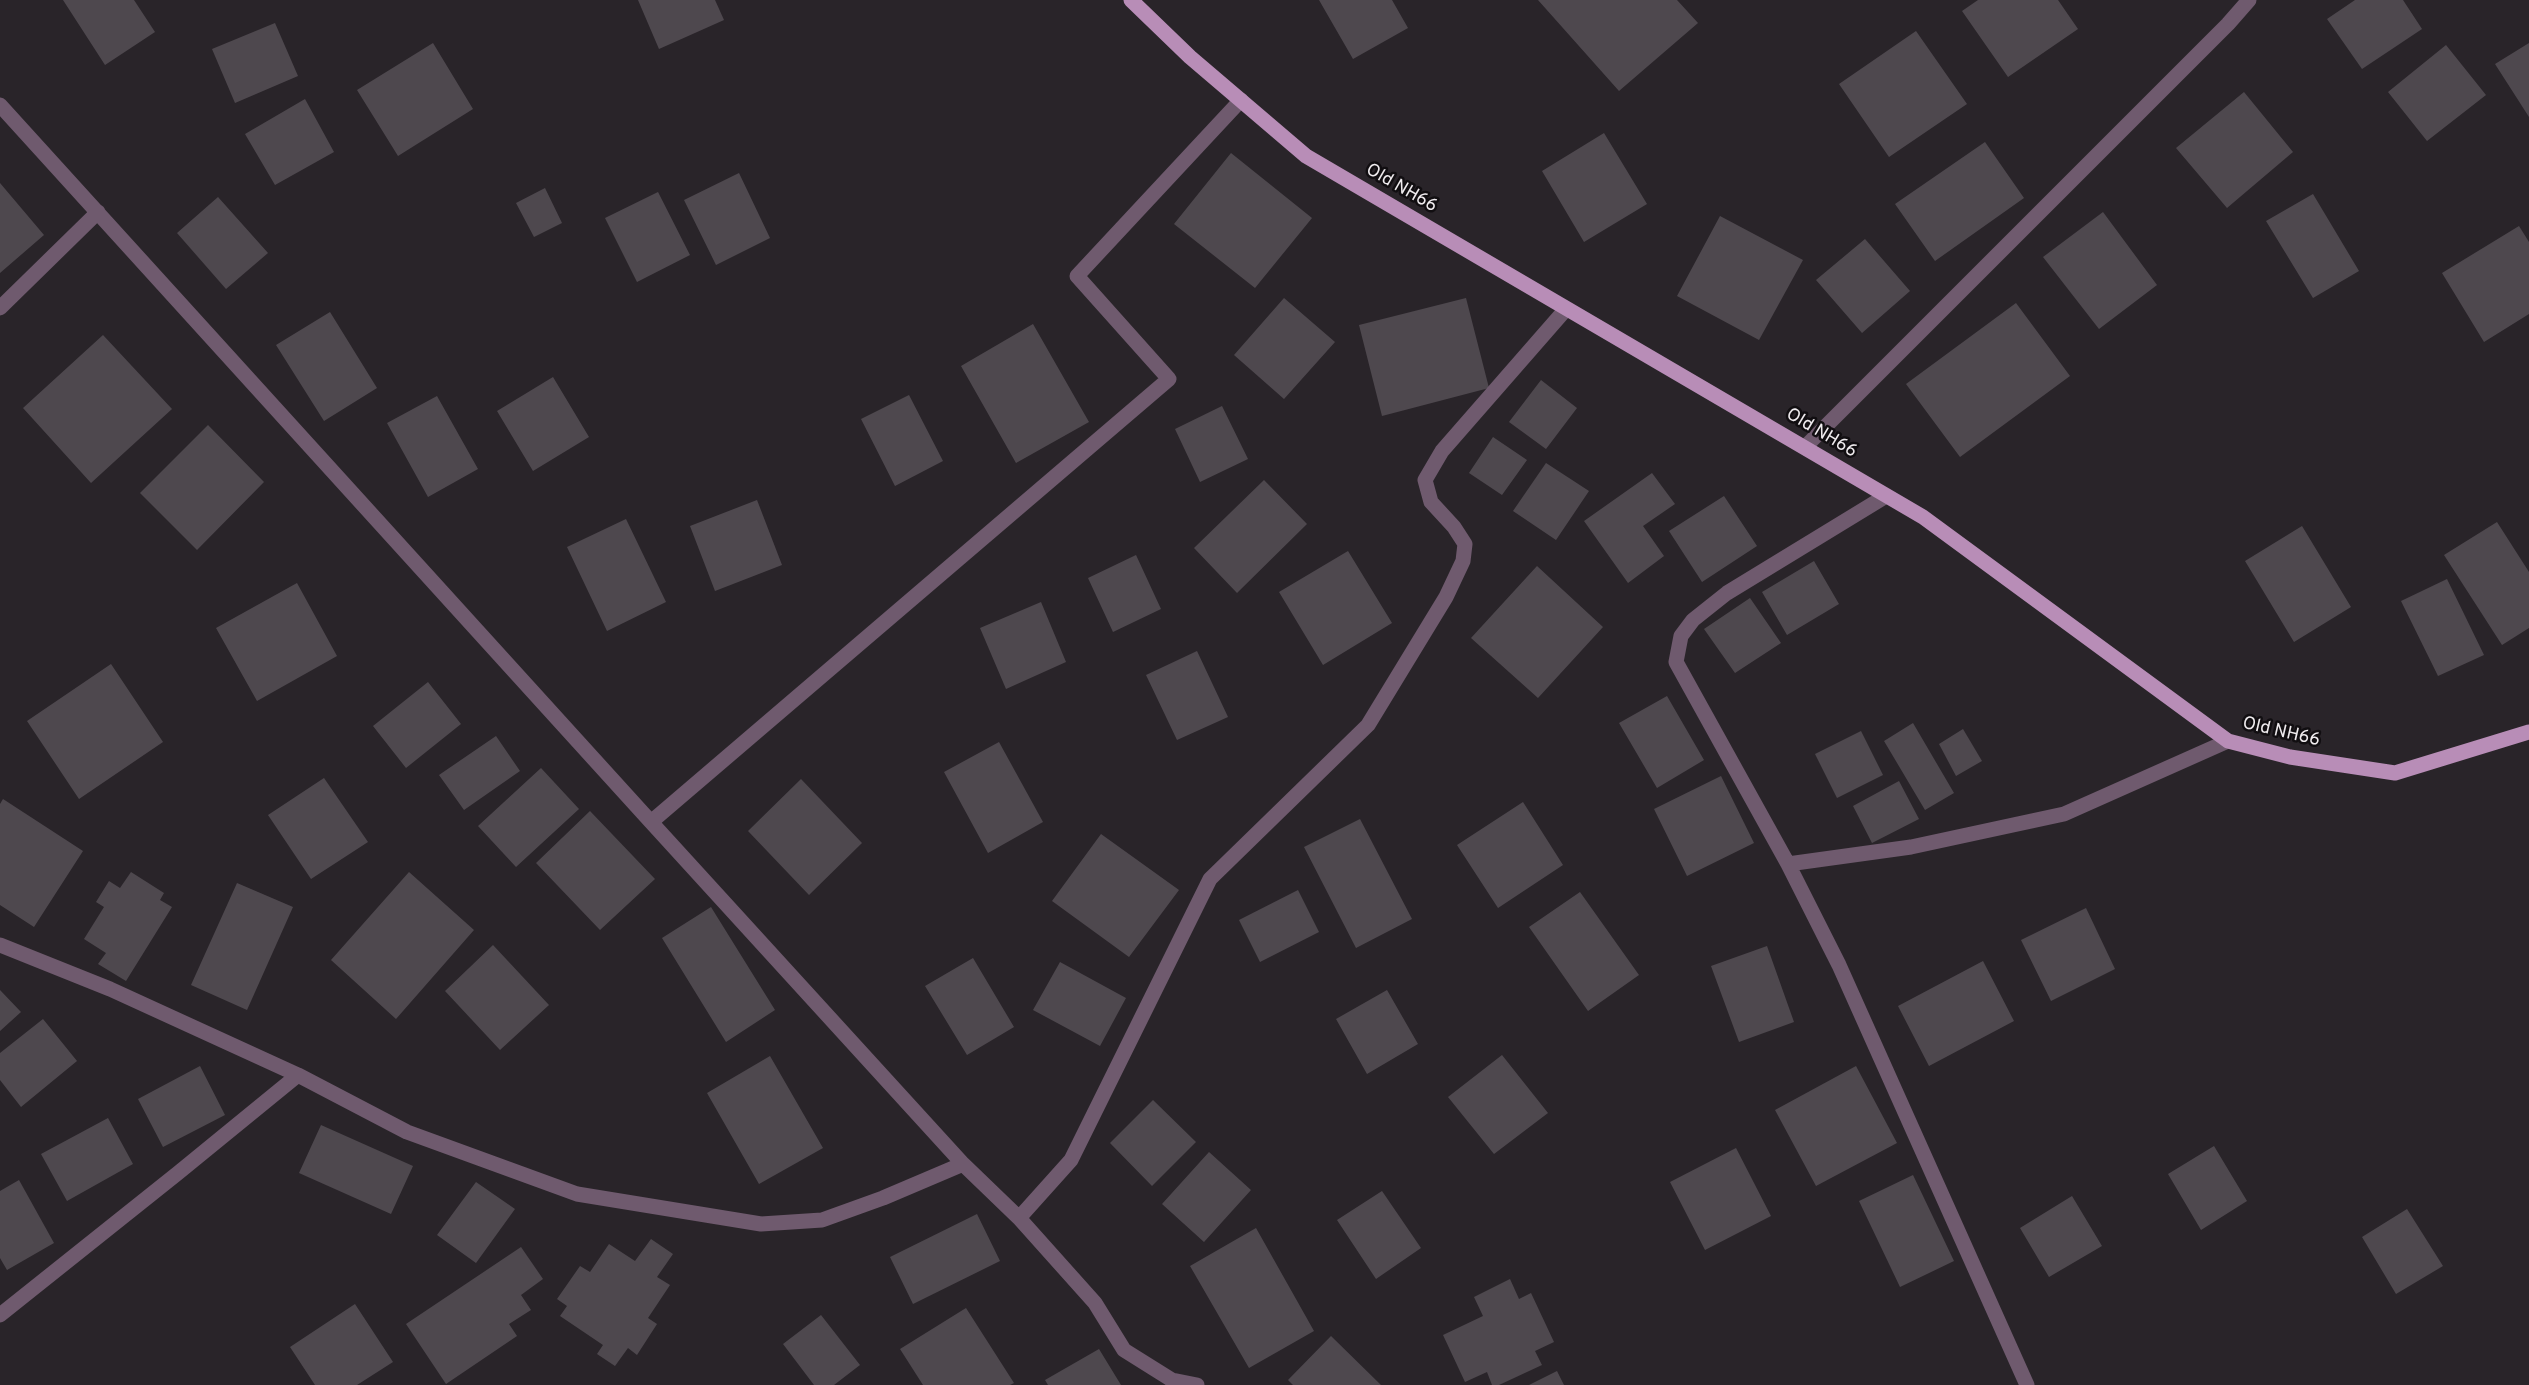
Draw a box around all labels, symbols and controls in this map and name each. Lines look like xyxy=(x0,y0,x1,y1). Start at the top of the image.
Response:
street label: Old NH66 xyxy=(1361,160,1441,218)
street label: Old NH66 xyxy=(1782,404,1860,464)
street label: Old NH66 xyxy=(2240,714,2322,752)

